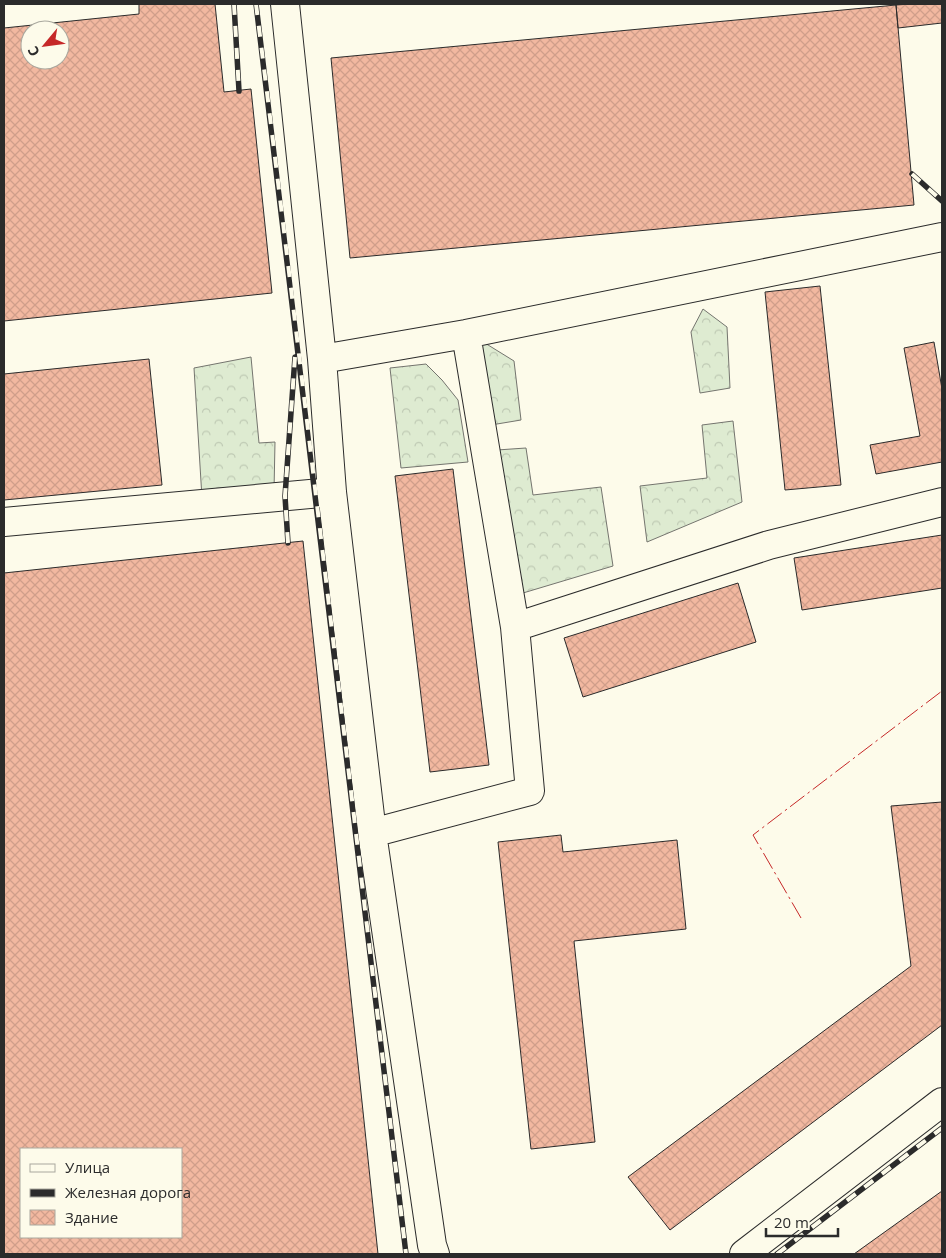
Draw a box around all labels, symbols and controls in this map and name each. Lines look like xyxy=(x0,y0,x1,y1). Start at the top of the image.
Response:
north arrow xyxy=(20,20,70,70)
text: С xyxy=(23,43,44,60)
legend xyxy=(20,1148,182,1238)
text: Улица xyxy=(65,1157,110,1177)
text: Железная дорога xyxy=(65,1182,191,1202)
scale bar xyxy=(766,1206,838,1238)
text: Здание xyxy=(65,1207,118,1227)
text: 20 m xyxy=(774,1212,809,1232)

